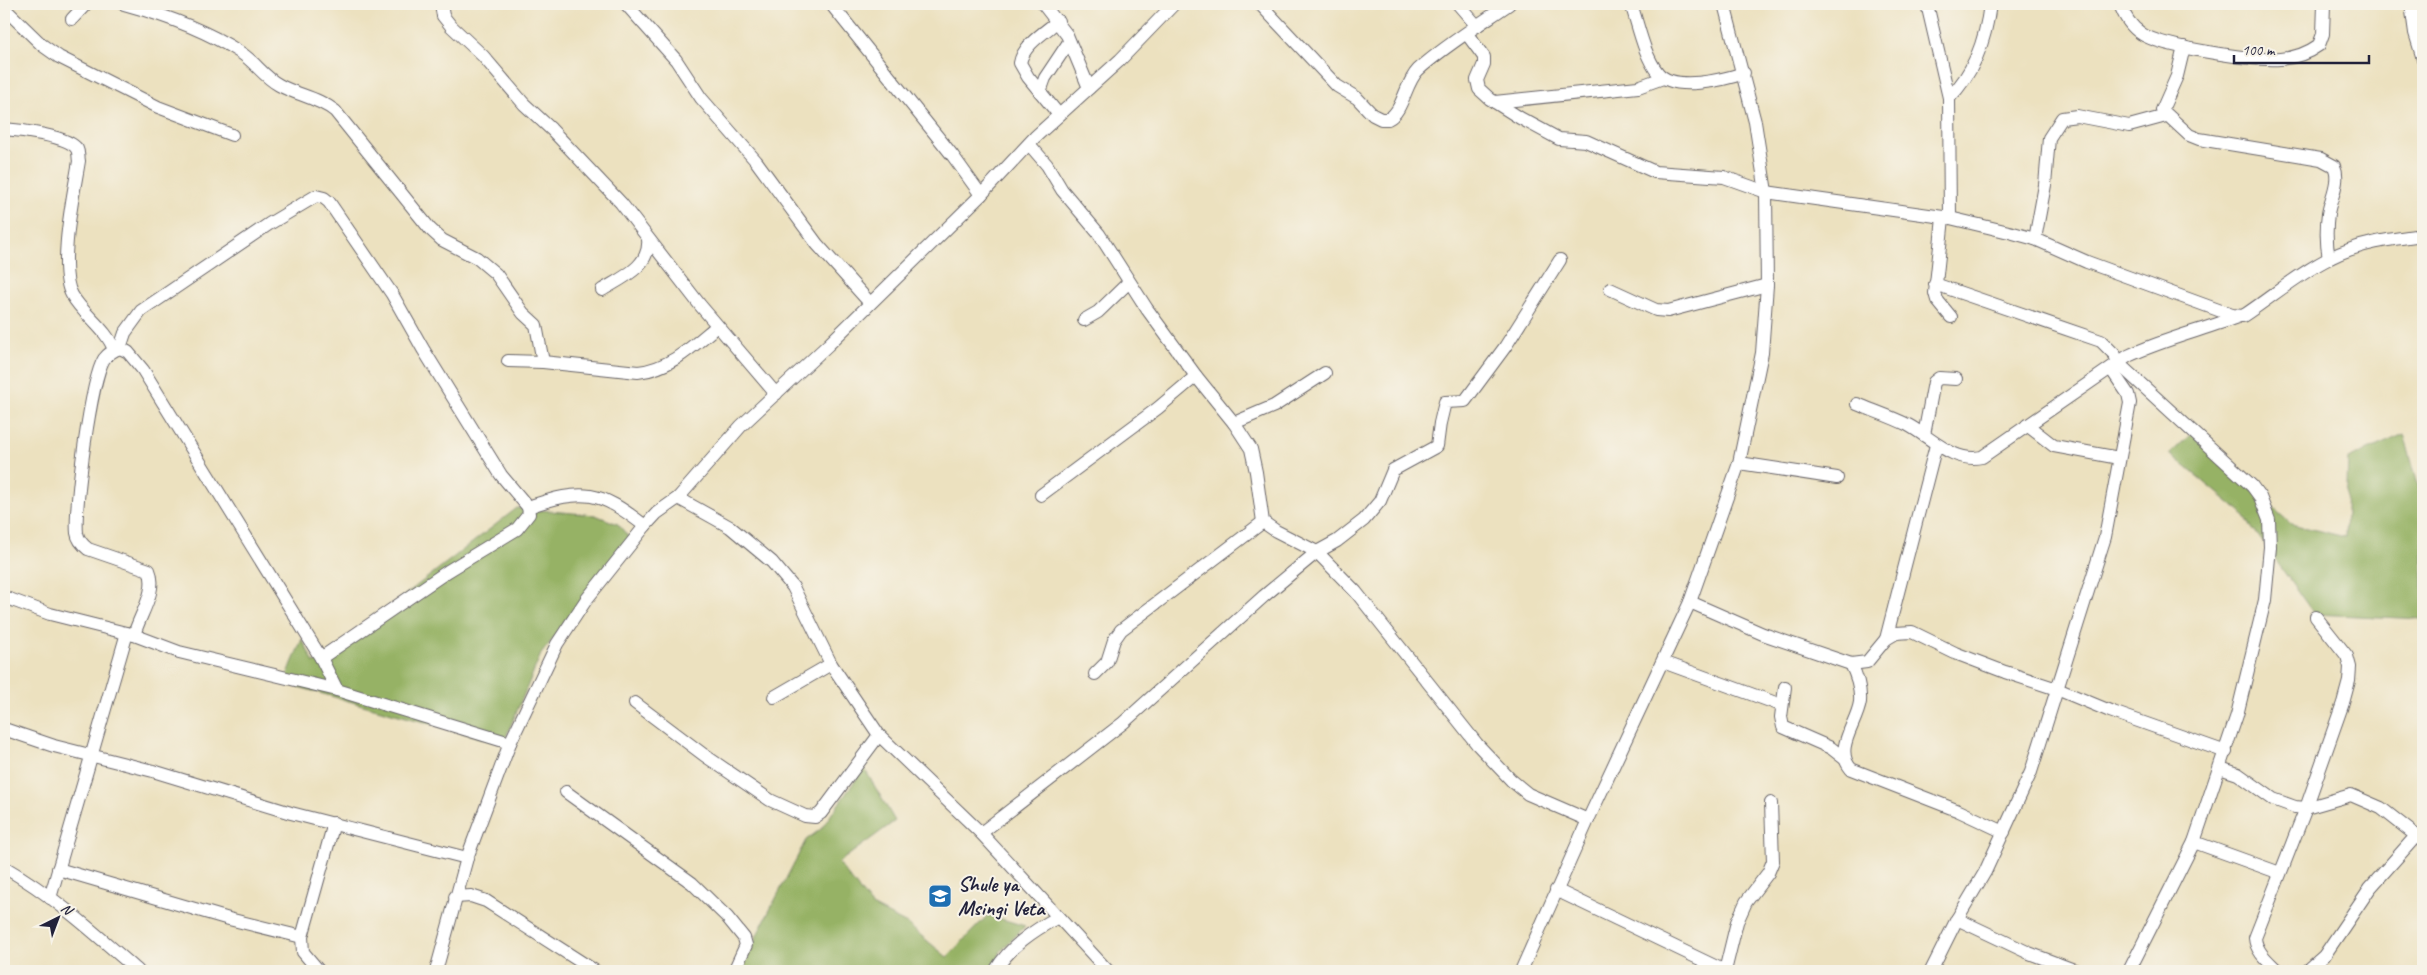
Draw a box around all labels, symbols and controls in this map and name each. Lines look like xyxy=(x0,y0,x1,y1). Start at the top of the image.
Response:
scale bar xyxy=(2234,32,2370,64)
text: 100 m xyxy=(2242,41,2276,60)
place label: Shule ya Msingi Veta xyxy=(958,871,1046,921)
school or university icon: Shule ya Msingi Veta xyxy=(927,883,953,909)
north arrow xyxy=(32,892,82,942)
text: N xyxy=(57,899,77,919)

